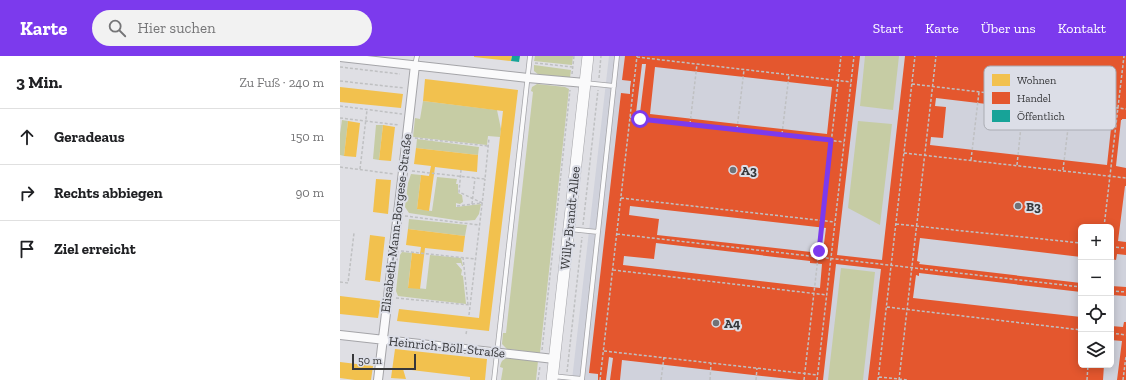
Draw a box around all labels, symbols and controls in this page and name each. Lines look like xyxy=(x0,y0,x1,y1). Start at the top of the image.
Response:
search box xyxy=(92,10,372,46)
text: Karte xyxy=(20,17,68,40)
icon: search xyxy=(106,17,128,39)
text: Hier suchen xyxy=(138,19,216,37)
text: Start xyxy=(873,20,903,37)
text: Karte xyxy=(925,20,959,37)
text: Über uns xyxy=(981,20,1036,37)
text: Kontakt xyxy=(1058,20,1106,37)
legend xyxy=(984,66,1116,130)
text: 3 Min. xyxy=(16,72,62,92)
text: Wohnen xyxy=(1017,74,1057,87)
text: Zu Fuß · 240 m xyxy=(239,75,324,90)
text: Handel xyxy=(1017,92,1051,105)
route start xyxy=(631,110,649,128)
text: Öffentlich xyxy=(1017,110,1066,123)
icon: ahead xyxy=(16,126,38,148)
text: Geradeaus xyxy=(54,128,125,146)
text: 150 m xyxy=(291,129,324,144)
street label: Elisabeth-Mann-Borgese-Straße xyxy=(378,133,414,313)
place label: A3 xyxy=(741,163,757,178)
marker: A3 xyxy=(728,165,738,175)
street label: Willy-Brandt-Allee xyxy=(557,166,583,270)
icon: right xyxy=(16,182,38,204)
text: Rechts abbiegen xyxy=(54,184,163,202)
text: 90 m xyxy=(295,185,324,200)
place label: B3 xyxy=(1026,199,1041,214)
marker: B3 xyxy=(1013,201,1023,211)
map controls xyxy=(1078,224,1114,368)
button: + xyxy=(1078,224,1114,260)
icon: arrive xyxy=(16,238,38,260)
text: Ziel erreicht xyxy=(54,240,136,258)
route end xyxy=(810,242,828,260)
button: − xyxy=(1078,260,1114,296)
button: locate xyxy=(1078,296,1114,332)
place label: A4 xyxy=(724,316,741,331)
marker: A4 xyxy=(711,318,721,328)
button: layers xyxy=(1078,332,1114,368)
street label: Heinrich-Böll-Straße xyxy=(388,333,506,361)
scale bar xyxy=(352,352,416,371)
text: 50 m xyxy=(358,354,382,367)

